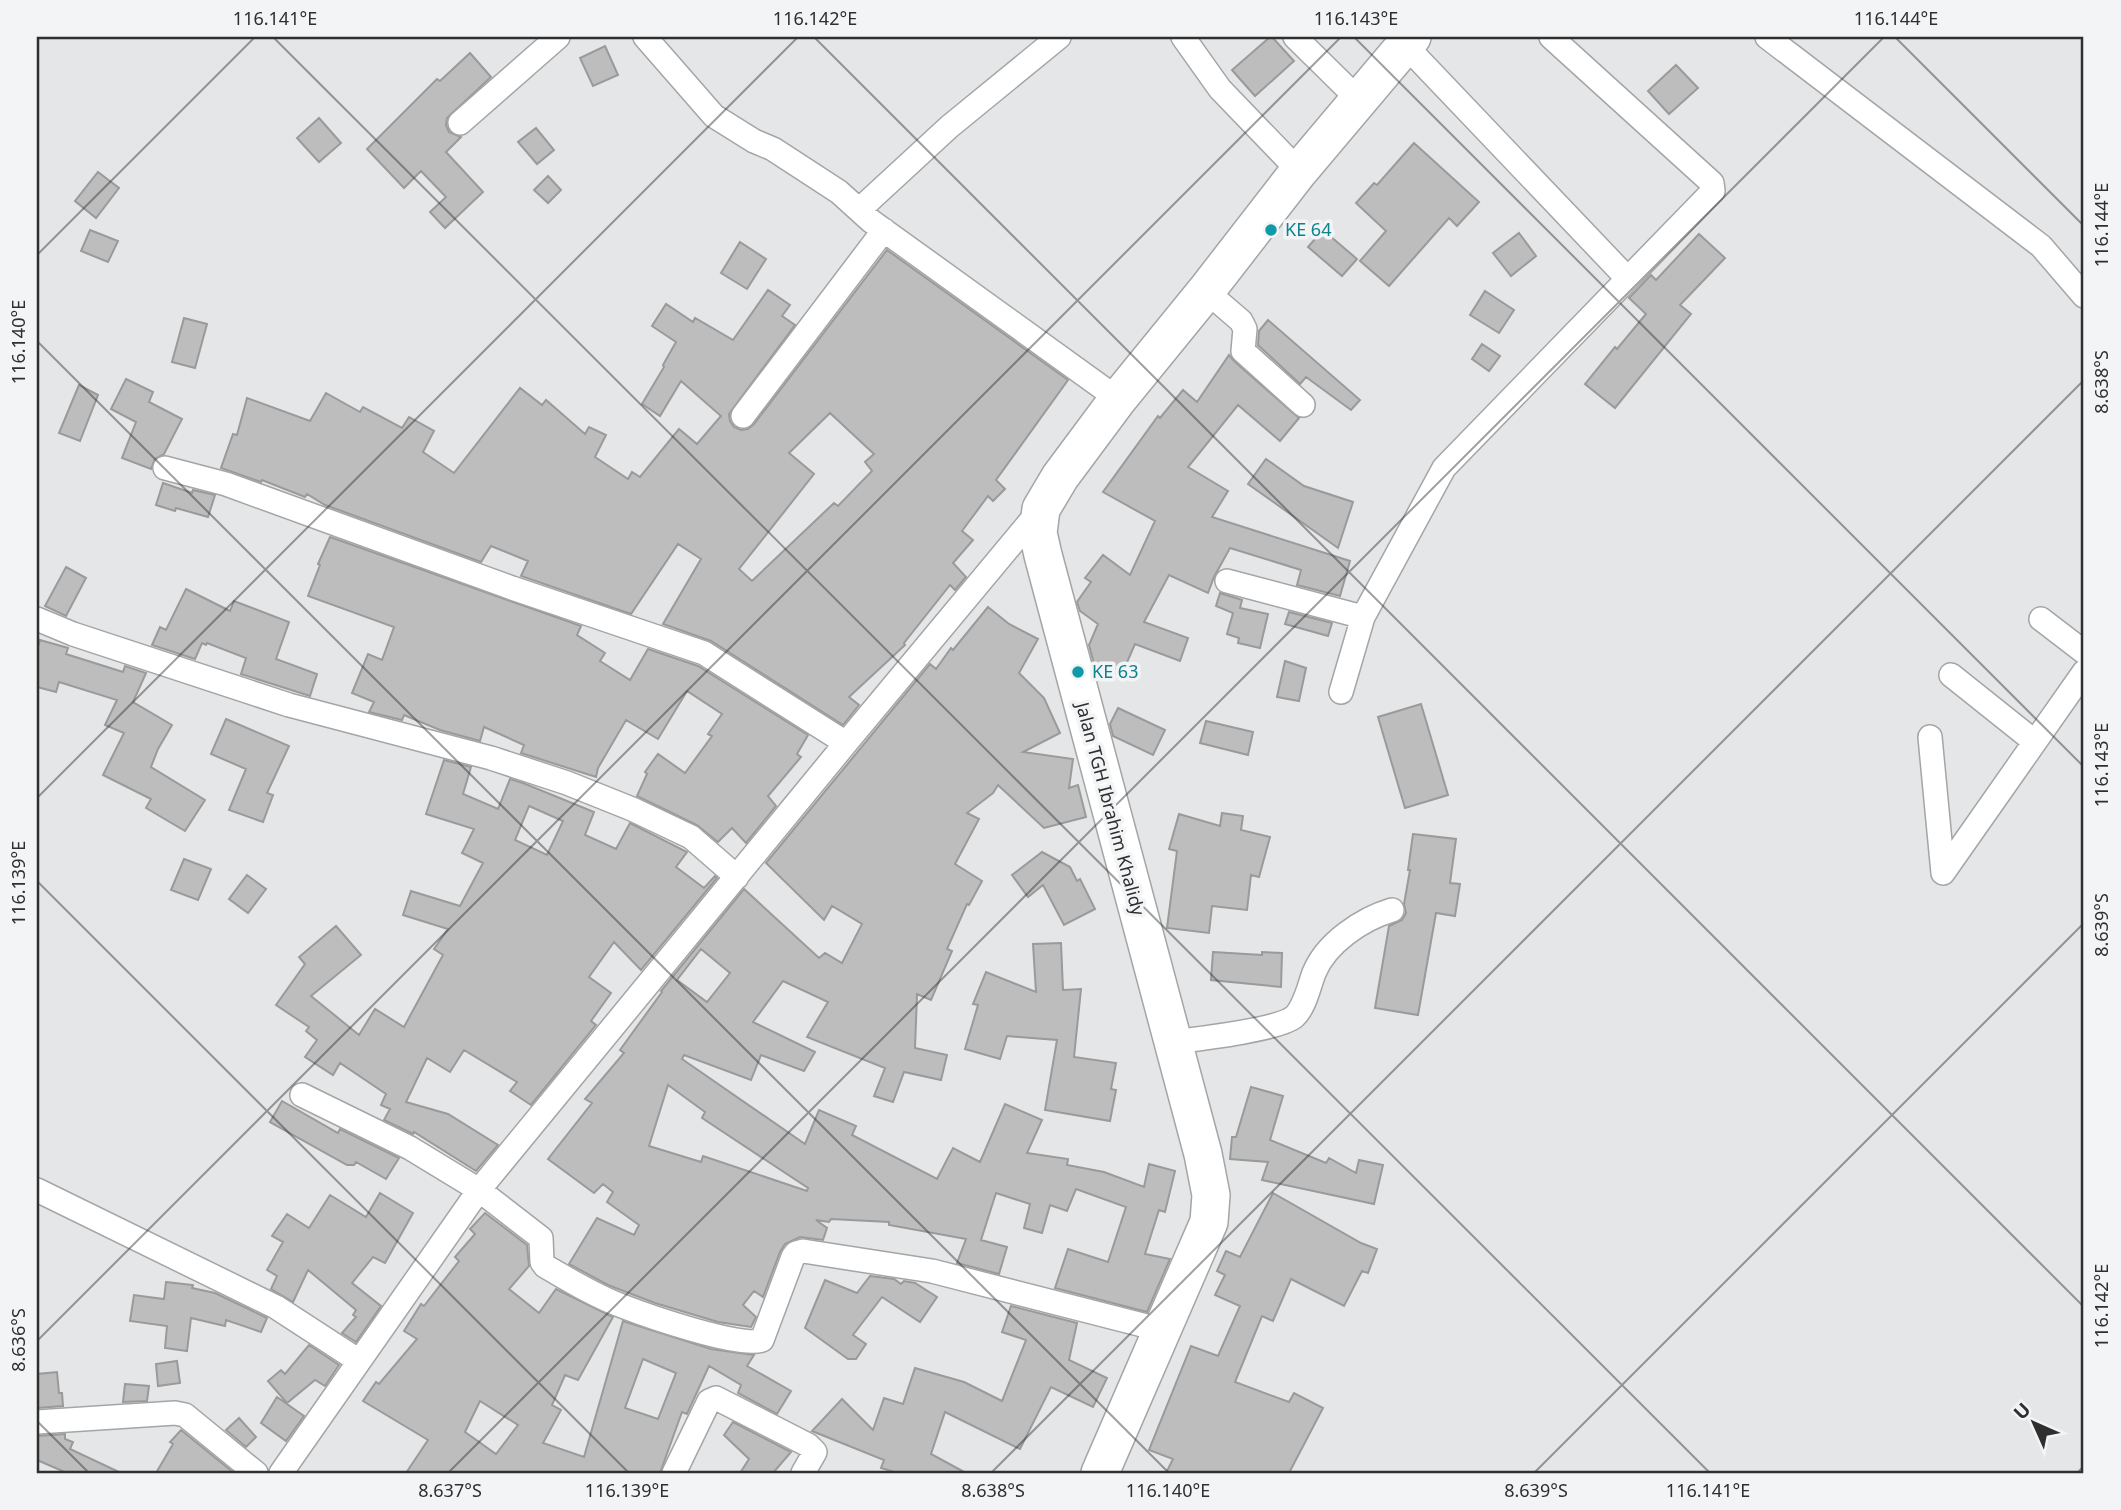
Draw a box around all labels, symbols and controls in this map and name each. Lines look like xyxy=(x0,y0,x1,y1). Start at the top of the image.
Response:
text: 116.141°E xyxy=(233,6,317,30)
text: 116.142°E xyxy=(773,6,857,30)
text: 116.143°E xyxy=(1314,6,1398,30)
text: 116.144°E xyxy=(1854,6,1938,30)
text: 116.144°E xyxy=(2089,183,2113,267)
place label: KE 64 xyxy=(1285,217,1331,241)
marker: KE 64 xyxy=(1263,222,1279,238)
text: 116.140°E xyxy=(6,300,30,384)
text: 8.638°S xyxy=(2089,350,2113,414)
place label: KE 63 xyxy=(1092,659,1138,683)
marker: KE 63 xyxy=(1070,664,1086,680)
street label: Jalan TGH Ibrahim Khalidy xyxy=(1070,698,1151,919)
text: 116.143°E xyxy=(2089,723,2113,807)
text: 116.139°E xyxy=(6,841,30,925)
text: 8.639°S xyxy=(2089,893,2113,957)
text: 116.142°E xyxy=(2089,1264,2113,1348)
text: 8.636°S xyxy=(6,1308,30,1372)
north arrow xyxy=(1998,1388,2068,1458)
text: U xyxy=(2008,1397,2036,1425)
text: 8.637°S xyxy=(418,1478,482,1502)
text: 116.139°E xyxy=(585,1478,669,1502)
text: 8.638°S xyxy=(961,1478,1025,1502)
text: 116.140°E xyxy=(1126,1478,1210,1502)
text: 8.639°S xyxy=(1504,1478,1568,1502)
text: 116.141°E xyxy=(1666,1478,1750,1502)

